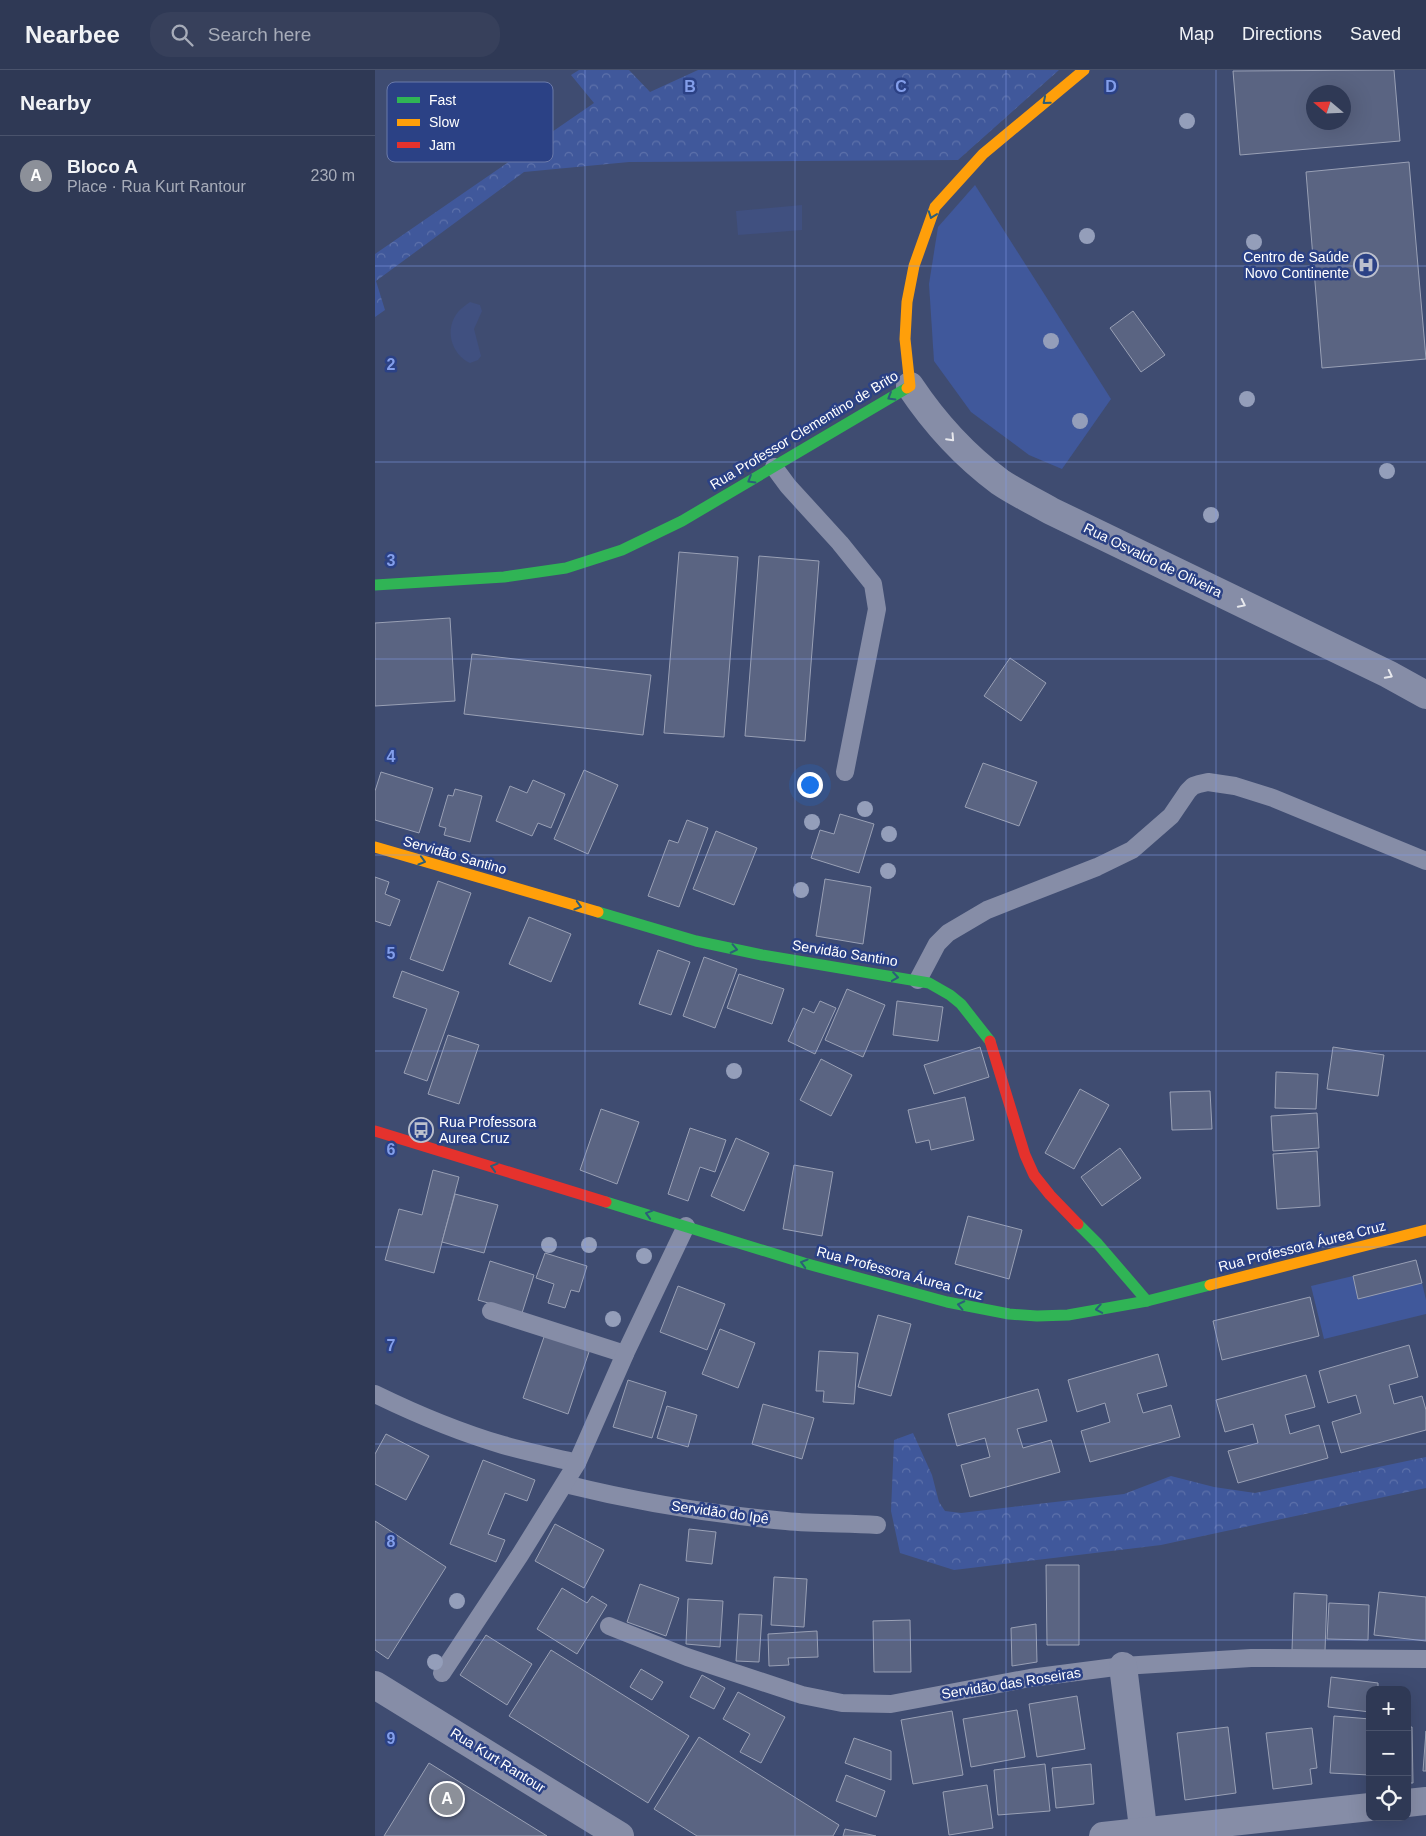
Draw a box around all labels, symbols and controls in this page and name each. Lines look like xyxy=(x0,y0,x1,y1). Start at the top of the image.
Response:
search box xyxy=(150,12,500,57)
text: Nearbee xyxy=(25,21,120,48)
icon: search xyxy=(168,21,196,49)
text: Search here xyxy=(208,24,311,45)
text: Map xyxy=(1179,24,1214,44)
text: Directions xyxy=(1242,24,1322,44)
text: Saved xyxy=(1350,24,1401,44)
text: B xyxy=(684,78,696,95)
text: C xyxy=(895,78,907,95)
text: D xyxy=(1105,78,1117,95)
legend xyxy=(387,82,553,162)
north arrow xyxy=(1306,85,1351,130)
text: Nearby xyxy=(20,91,91,114)
text: Fast xyxy=(429,92,456,108)
one-way arrow xyxy=(1043,96,1052,104)
text: Slow xyxy=(429,114,460,130)
text: Jam xyxy=(429,137,455,153)
text: Bloco A xyxy=(67,156,138,177)
text: A xyxy=(30,167,42,184)
text: 230 m xyxy=(311,167,355,184)
text: Place · Rua Kurt Rantour xyxy=(67,178,246,195)
one-way arrow xyxy=(928,210,938,219)
place label: Centro de Saúde Novo Continente xyxy=(1243,249,1349,281)
hospital icon: Centro de Saúde Novo Continente xyxy=(1353,252,1379,278)
text: 2 xyxy=(387,356,396,373)
street label: Rua Professor Clementino de Brito xyxy=(707,367,901,493)
one-way arrow xyxy=(887,391,896,401)
one-way arrow xyxy=(945,432,954,441)
one-way arrow xyxy=(747,474,756,484)
street label: Rua Osvaldo de Oliveira xyxy=(1081,520,1225,601)
text: 3 xyxy=(387,552,396,569)
one-way arrow xyxy=(1237,597,1246,607)
one-way arrow xyxy=(1383,669,1392,679)
text: 4 xyxy=(387,748,396,765)
your location xyxy=(797,772,823,798)
street label: Servidão Santino xyxy=(402,833,509,877)
one-way arrow xyxy=(417,855,425,865)
one-way arrow xyxy=(573,901,581,911)
street label: Servidão Santino xyxy=(791,937,899,969)
one-way arrow xyxy=(730,943,739,954)
text: 5 xyxy=(387,945,396,962)
one-way arrow xyxy=(890,971,899,981)
place label: Rua Professora Aurea Cruz xyxy=(439,1114,536,1146)
bus stop icon: Rua Professora Aurea Cruz xyxy=(408,1117,434,1143)
text: 6 xyxy=(387,1141,396,1158)
one-way arrow xyxy=(490,1163,498,1173)
one-way arrow xyxy=(645,1210,654,1220)
street label: Rua Professora Áurea Cruz xyxy=(1217,1217,1387,1275)
street label: Rua Professora Áurea Cruz xyxy=(815,1243,985,1303)
one-way arrow xyxy=(801,1258,809,1268)
one-way arrow xyxy=(957,1301,965,1311)
one-way arrow xyxy=(1095,1304,1104,1314)
text: 7 xyxy=(387,1337,396,1354)
street label: Servidão do Ipê xyxy=(670,1497,770,1527)
text: 8 xyxy=(387,1533,396,1550)
street label: Servidão das Roseiras xyxy=(940,1664,1082,1702)
map controls xyxy=(1366,1686,1411,1821)
button: + xyxy=(1366,1686,1411,1731)
street label: Rua Kurt Rantour xyxy=(448,1724,549,1796)
text: 9 xyxy=(387,1730,396,1747)
button: − xyxy=(1366,1731,1411,1776)
button: locate xyxy=(1366,1776,1411,1821)
pin: A xyxy=(431,1780,463,1818)

